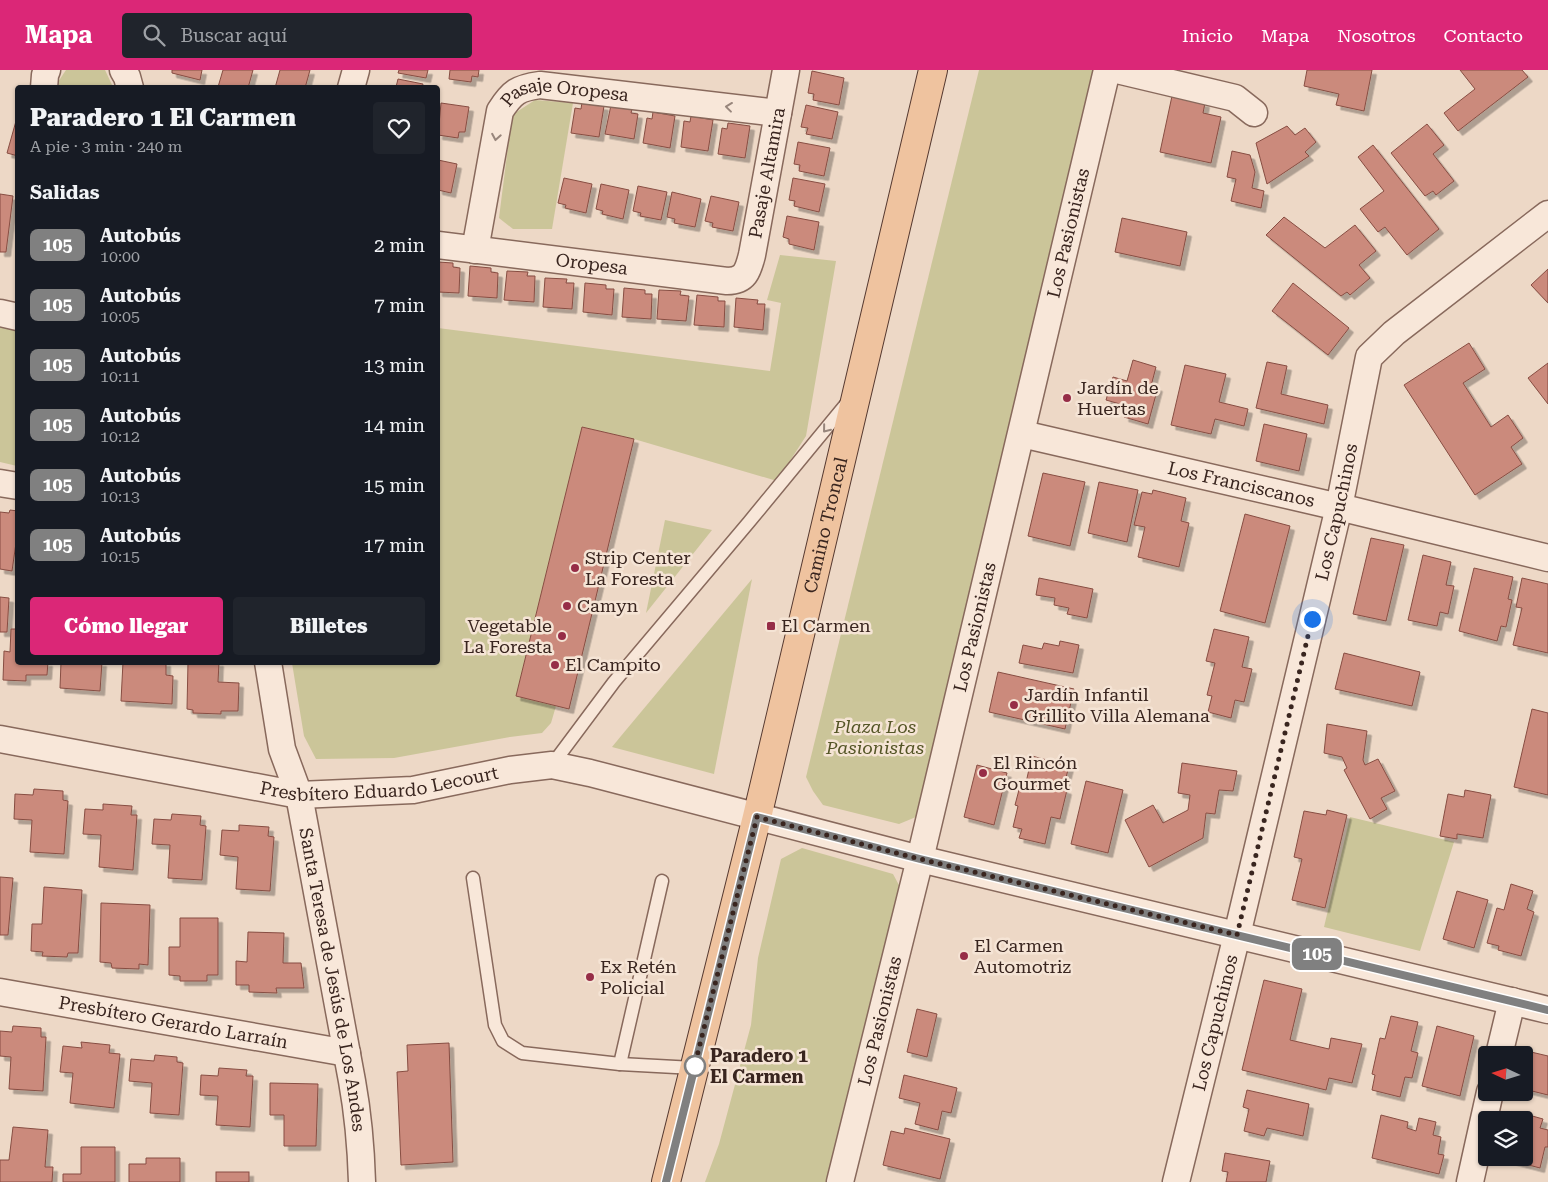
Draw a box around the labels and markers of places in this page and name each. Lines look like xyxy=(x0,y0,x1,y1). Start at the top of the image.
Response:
place label: Jardín de Huertas xyxy=(1077,377,1159,419)
marker: Jardín de Huertas xyxy=(1061,392,1073,404)
place label: Strip Center La Foresta xyxy=(585,547,691,589)
marker: Strip Center La Foresta xyxy=(569,562,581,574)
place label: Camyn xyxy=(577,595,639,616)
marker: Camyn xyxy=(561,600,573,612)
place label: Vegetable La Foresta xyxy=(463,615,552,657)
place label: El Carmen xyxy=(781,615,871,636)
marker: El Carmen xyxy=(765,620,777,632)
marker: Vegetable La Foresta xyxy=(556,630,568,642)
place label: El Campito xyxy=(565,654,661,675)
marker: El Campito xyxy=(549,659,561,671)
place label: Jardín Infantil Grillito Villa Alemana xyxy=(1024,684,1210,726)
marker: Jardín Infantil Grillito Villa Alemana xyxy=(1008,699,1020,711)
place label: El Rincón Gourmet xyxy=(993,752,1078,794)
marker: El Rincón Gourmet xyxy=(977,767,989,779)
place label: El Carmen Automotriz xyxy=(974,935,1072,977)
marker: El Carmen Automotriz xyxy=(958,950,970,962)
place label: Ex Retén Policial xyxy=(600,956,677,998)
marker: Ex Retén Policial xyxy=(584,971,596,983)
place label: Paradero 1 El Carmen xyxy=(710,1045,808,1087)
marker: Paradero 1 El Carmen xyxy=(684,1055,706,1077)

